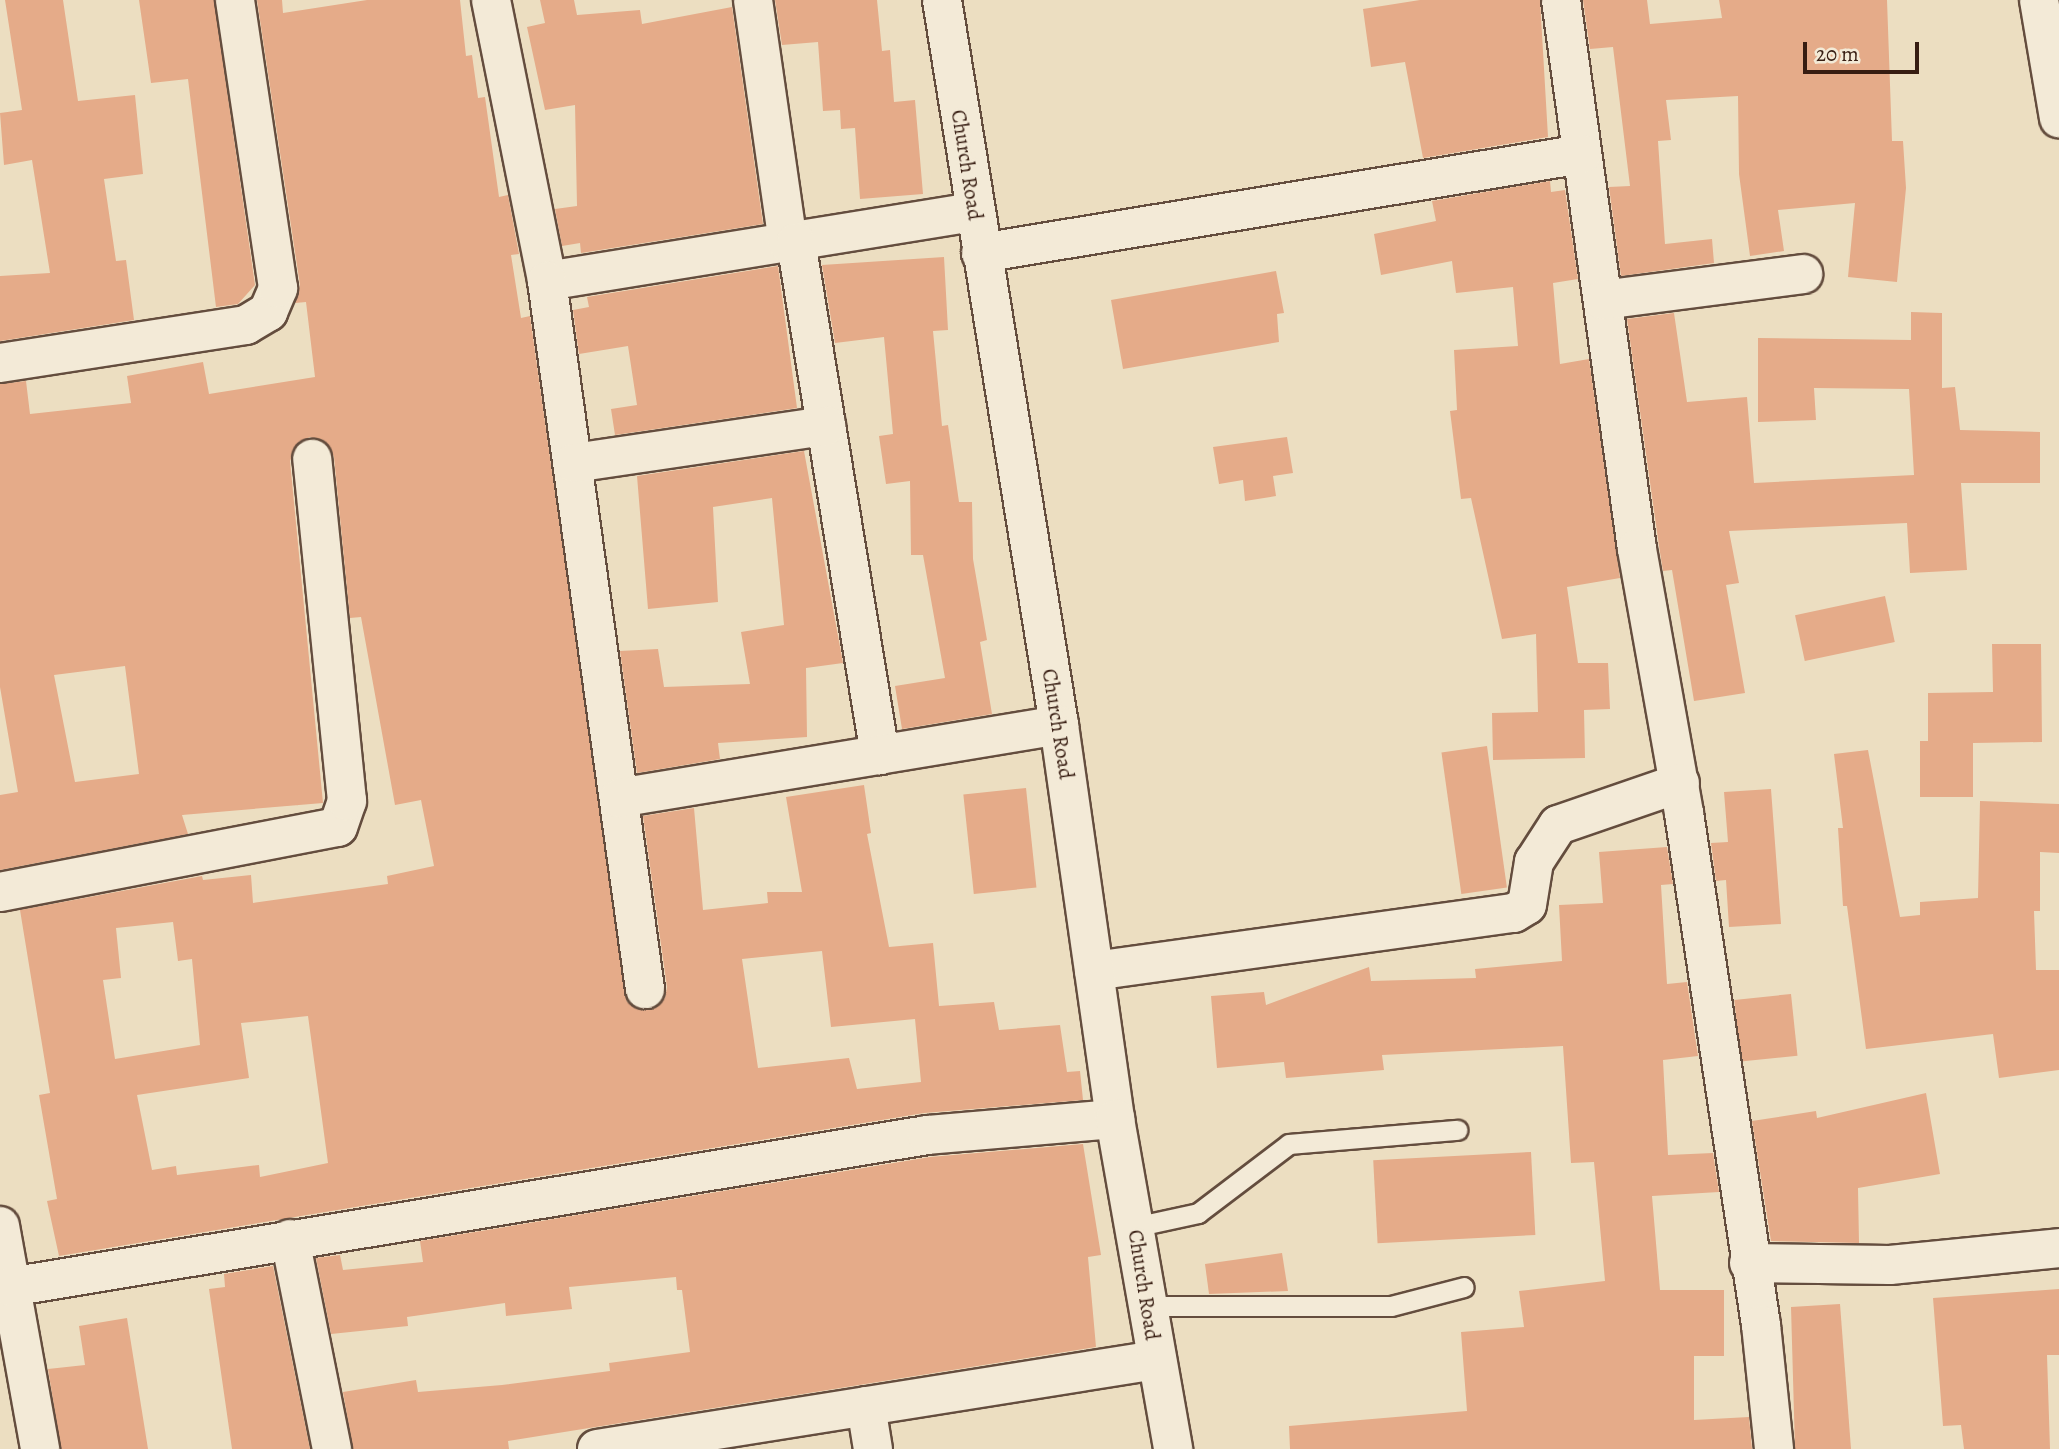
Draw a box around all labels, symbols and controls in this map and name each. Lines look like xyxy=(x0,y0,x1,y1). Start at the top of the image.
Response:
scale bar xyxy=(1807,28,1923,72)
text: 20 m xyxy=(1816,40,1859,68)
street label: Church Road xyxy=(946,108,988,222)
street label: Church Road xyxy=(1037,667,1079,781)
street label: Church Road xyxy=(1123,1228,1165,1342)

